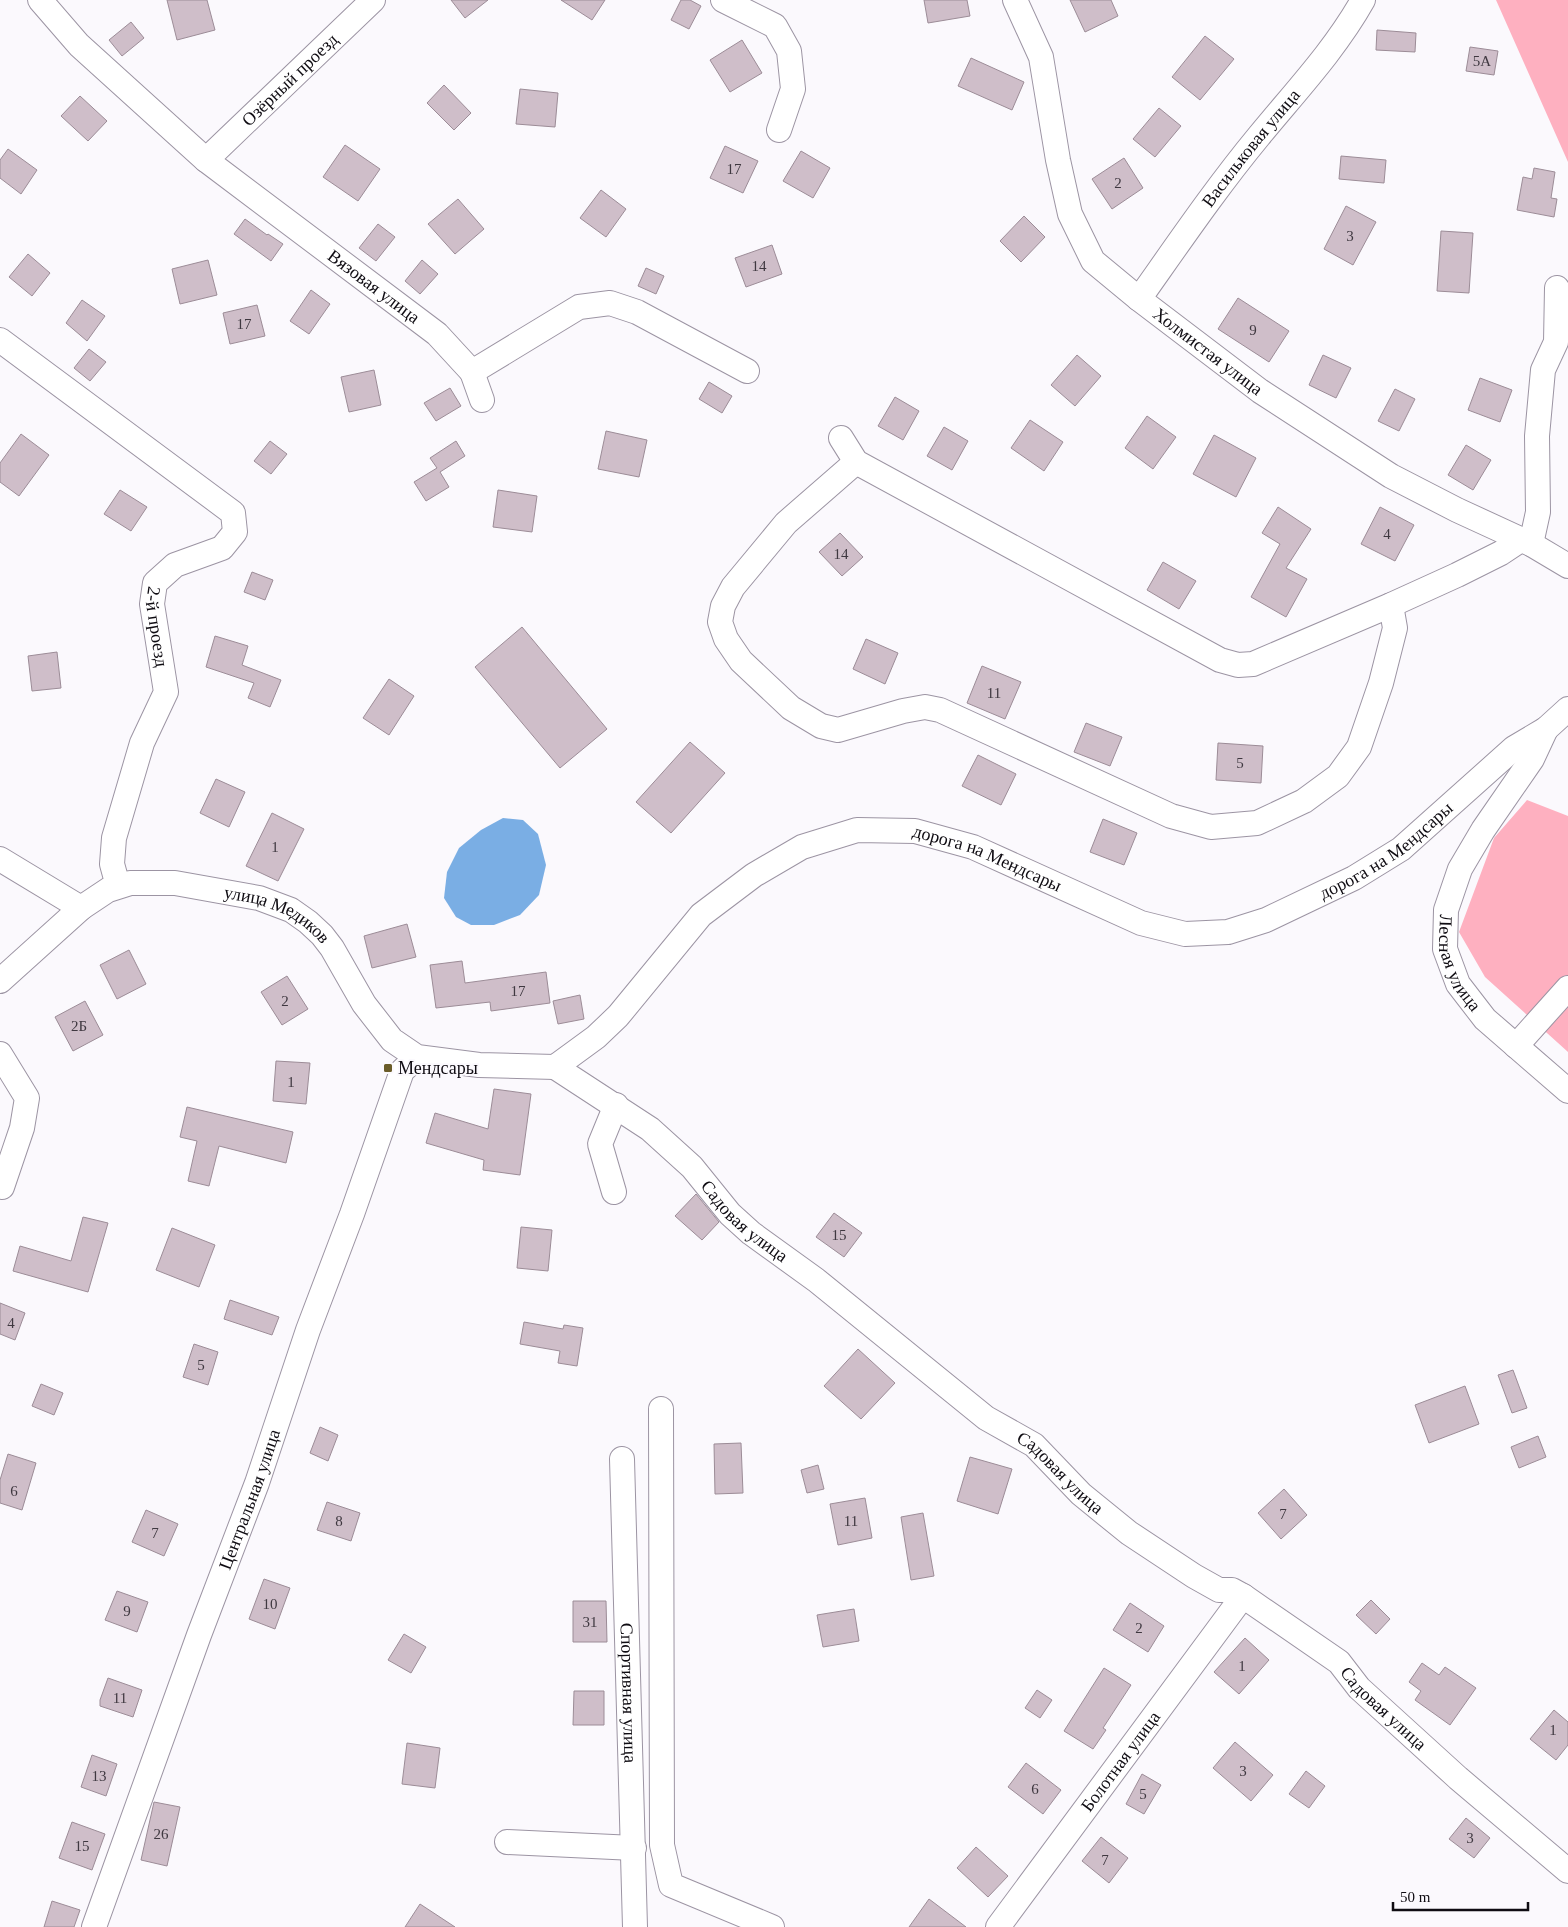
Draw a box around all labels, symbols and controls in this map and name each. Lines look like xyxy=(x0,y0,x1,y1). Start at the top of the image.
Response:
street label: Озёрный проезд xyxy=(238,29,342,130)
house number: 5А xyxy=(1473,53,1491,69)
street label: Васильковая улица xyxy=(1198,85,1304,211)
house number: 17 xyxy=(727,161,742,177)
house number: 2 xyxy=(1114,175,1122,191)
house number: 3 xyxy=(1346,228,1354,244)
street label: Вязовая улица xyxy=(324,245,424,327)
house number: 14 xyxy=(752,258,767,274)
street label: Холмистая улица xyxy=(1149,304,1267,399)
house number: 17 xyxy=(237,316,252,332)
house number: 9 xyxy=(1249,322,1257,338)
house number: 4 xyxy=(1383,526,1391,542)
house number: 14 xyxy=(834,546,849,562)
street label: 2-й проезд xyxy=(142,585,172,668)
house number: 11 xyxy=(987,685,1001,701)
house number: 5 xyxy=(1236,755,1244,771)
street label: дорога на Мендсары xyxy=(1316,798,1457,903)
street label: дорога на Мендсары xyxy=(911,821,1065,896)
house number: 1 xyxy=(271,839,279,855)
street label: улица Медиков xyxy=(223,882,334,947)
street label: Лесная улица xyxy=(1435,914,1485,1015)
house number: 17 xyxy=(511,983,526,999)
house number: 2 xyxy=(281,993,289,1009)
house number: 2Б xyxy=(71,1018,87,1034)
place label: Мендсары xyxy=(398,1058,478,1078)
marker: Мендсары xyxy=(382,1062,394,1074)
house number: 1 xyxy=(287,1074,295,1090)
street label: Садовая улица xyxy=(697,1176,792,1266)
house number: 15 xyxy=(832,1227,847,1243)
house number: 4 xyxy=(7,1315,15,1331)
house number: 5 xyxy=(197,1357,205,1373)
street label: Центральная улица xyxy=(215,1427,284,1573)
street label: Садовая улица xyxy=(1013,1427,1107,1518)
house number: 6 xyxy=(10,1483,18,1499)
house number: 7 xyxy=(1279,1506,1287,1522)
house number: 8 xyxy=(335,1513,343,1529)
house number: 11 xyxy=(844,1513,858,1529)
house number: 7 xyxy=(151,1525,159,1541)
house number: 10 xyxy=(263,1596,278,1612)
house number: 9 xyxy=(123,1603,131,1619)
house number: 31 xyxy=(583,1614,598,1630)
house number: 2 xyxy=(1135,1620,1143,1636)
street label: Спортивная улица xyxy=(617,1622,640,1763)
house number: 1 xyxy=(1238,1658,1246,1674)
street label: Садовая улица xyxy=(1336,1663,1431,1754)
house number: 11 xyxy=(113,1690,127,1706)
street label: Болотная улица xyxy=(1077,1707,1164,1815)
house number: 1 xyxy=(1549,1722,1557,1738)
house number: 3 xyxy=(1239,1763,1247,1779)
house number: 13 xyxy=(92,1768,107,1784)
house number: 6 xyxy=(1031,1781,1039,1797)
house number: 5 xyxy=(1139,1786,1147,1802)
house number: 26 xyxy=(154,1826,169,1842)
house number: 3 xyxy=(1466,1830,1474,1846)
house number: 15 xyxy=(75,1838,90,1854)
house number: 7 xyxy=(1101,1852,1109,1868)
scale bar xyxy=(1393,1880,1528,1912)
text: 50 m xyxy=(1400,1889,1431,1905)

